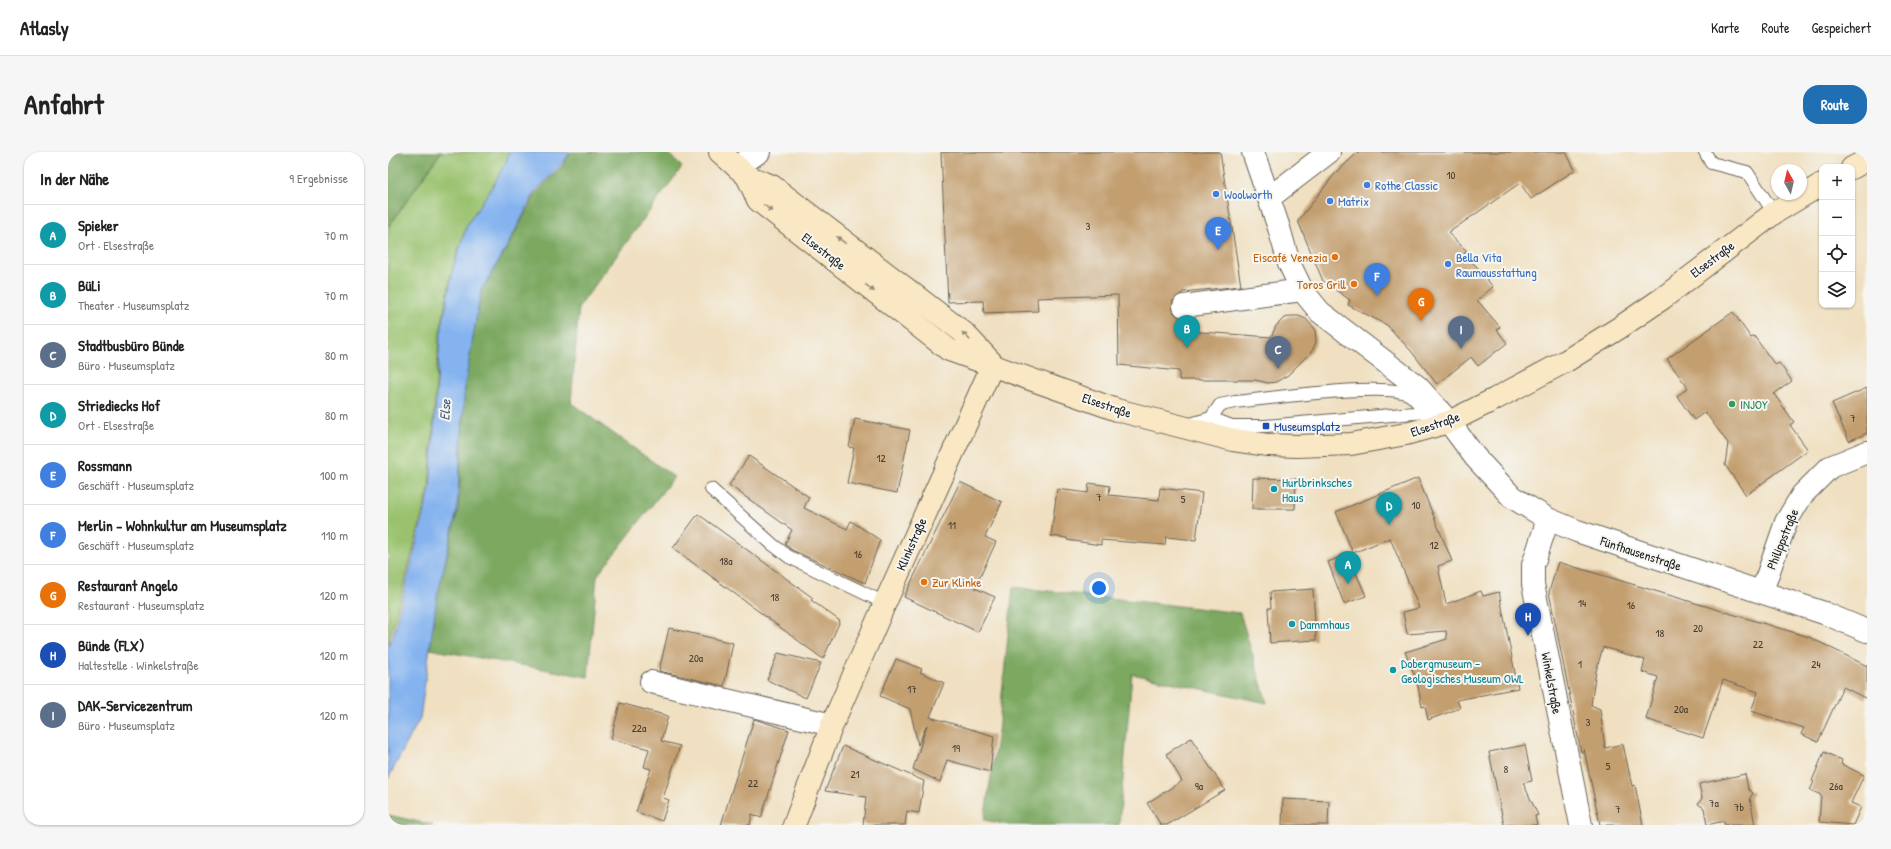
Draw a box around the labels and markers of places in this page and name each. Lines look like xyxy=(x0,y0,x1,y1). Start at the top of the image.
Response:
place label: Rothe Classic xyxy=(1375,176,1438,194)
marker: Rothe Classic xyxy=(1362,180,1372,190)
place label: Woolworth xyxy=(1224,185,1273,203)
marker: Woolworth xyxy=(1211,189,1221,199)
place label: Matrix xyxy=(1338,192,1369,210)
marker: Matrix xyxy=(1325,196,1335,206)
pin: E xyxy=(1205,217,1231,250)
place label: Eiscafé Venezia xyxy=(1253,248,1327,266)
place label: Bella Vita Raumausstattung xyxy=(1456,248,1537,281)
marker: Eiscafé Venezia xyxy=(1330,252,1340,262)
marker: Bella Vita Raumausstattung xyxy=(1443,259,1453,269)
pin: F xyxy=(1364,263,1390,296)
place label: Toros Grill xyxy=(1297,275,1346,293)
marker: Toros Grill xyxy=(1349,279,1359,289)
pin: G xyxy=(1408,288,1434,321)
pin: B xyxy=(1174,315,1200,348)
pin: I xyxy=(1448,316,1474,349)
pin: C xyxy=(1265,336,1291,369)
place label: INJOY xyxy=(1740,395,1768,413)
marker: INJOY xyxy=(1727,399,1737,409)
place label: Museumsplatz xyxy=(1274,417,1341,435)
marker: Museumsplatz xyxy=(1261,421,1271,431)
place label: Hurlbrinksches Haus xyxy=(1282,473,1352,506)
marker: Hurlbrinksches Haus xyxy=(1269,484,1279,494)
pin: D xyxy=(1376,492,1402,525)
pin: A xyxy=(1335,551,1361,584)
place label: Zur Klinke xyxy=(932,573,981,591)
marker: Zur Klinke xyxy=(919,577,929,587)
pin: H xyxy=(1515,603,1541,636)
place label: Dammhaus xyxy=(1300,615,1350,633)
marker: Dammhaus xyxy=(1287,619,1297,629)
place label: Dobergmuseum - Geologisches Museum OWL xyxy=(1401,654,1524,687)
marker: Dobergmuseum - Geologisches Museum OWL xyxy=(1388,665,1398,675)

